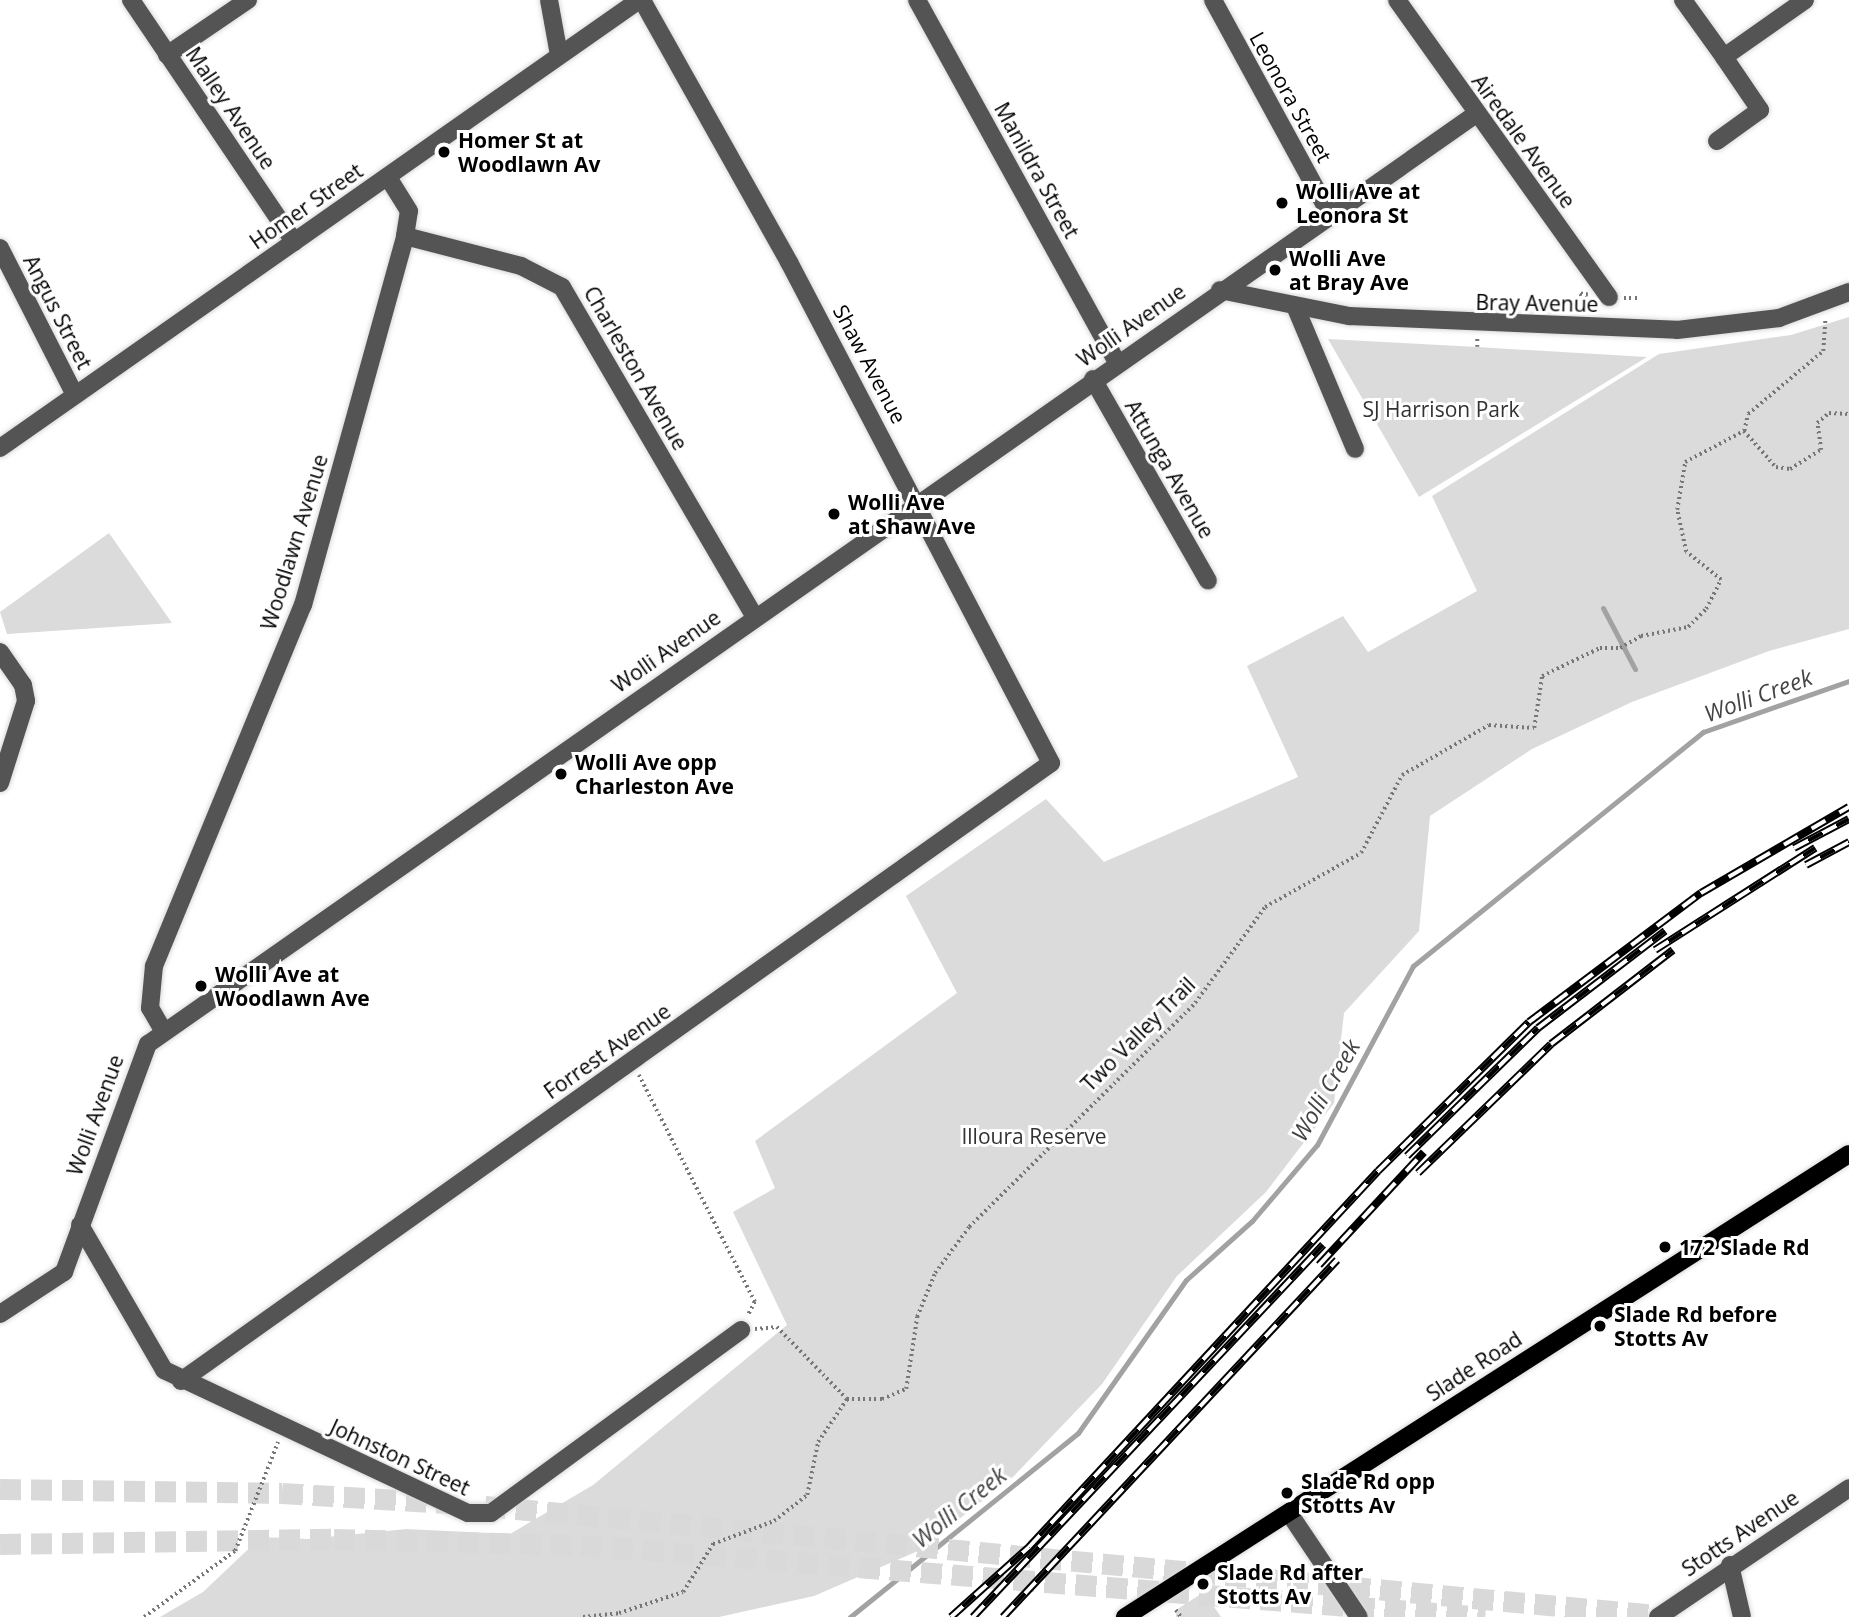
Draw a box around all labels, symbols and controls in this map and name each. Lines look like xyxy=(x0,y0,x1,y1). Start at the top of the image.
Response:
street label: Leonora Street xyxy=(1245,27,1337,167)
street label: Malley Avenue xyxy=(181,42,281,174)
street label: Airedale Avenue xyxy=(1467,69,1581,213)
street label: Manildra Street xyxy=(989,98,1085,242)
place label: Homer St at Woodlawn Av xyxy=(458,127,600,177)
marker: Homer St at Woodlawn Av xyxy=(436,144,452,160)
street label: Homer Street xyxy=(245,158,367,254)
place label: Wolli Ave at Leonora St xyxy=(1296,178,1420,228)
marker: Wolli Ave at Leonora St xyxy=(1274,195,1290,211)
place label: Wolli Ave at Bray Ave xyxy=(1289,245,1409,295)
street label: Angus Street xyxy=(19,251,97,373)
marker: Wolli Ave at Bray Ave xyxy=(1267,262,1283,278)
street label: Wolli Avenue xyxy=(1072,278,1190,372)
street label: Charleston Avenue xyxy=(579,282,693,454)
street label: Bray Avenue xyxy=(1475,289,1599,317)
street label: Shaw Avenue xyxy=(828,300,912,428)
street label: Attunga Avenue xyxy=(1120,395,1220,543)
park label: SJ Harrison Park xyxy=(1362,396,1520,422)
street label: Woodlawn Avenue xyxy=(255,451,333,633)
place label: Wolli Ave at Shaw Ave xyxy=(848,489,976,539)
marker: Wolli Ave at Shaw Ave xyxy=(826,506,842,522)
street label: Wolli Avenue xyxy=(607,604,725,698)
water label: Wolli Creek xyxy=(1700,663,1816,727)
place label: Wolli Ave opp Charleston Ave xyxy=(575,749,734,799)
marker: Wolli Ave opp Charleston Ave xyxy=(553,766,569,782)
place label: Wolli Ave at Woodlawn Ave xyxy=(215,961,370,1011)
street label: Two Valley Trail xyxy=(1076,972,1200,1096)
marker: Wolli Ave at Woodlawn Ave xyxy=(193,978,209,994)
street label: Forrest Avenue xyxy=(539,998,675,1104)
water label: Wolli Creek xyxy=(1285,1034,1365,1146)
street label: Wolli Avenue xyxy=(62,1051,128,1179)
park label: Illoura Reserve xyxy=(961,1123,1107,1149)
place label: 172 Slade Rd xyxy=(1679,1234,1809,1260)
marker: 172 Slade Rd xyxy=(1657,1239,1673,1255)
place label: Slade Rd before Stotts Av xyxy=(1614,1301,1777,1351)
marker: Slade Rd before Stotts Av xyxy=(1592,1318,1608,1334)
street label: Slade Road xyxy=(1422,1326,1526,1406)
street label: Johnston Street xyxy=(326,1414,474,1500)
water label: Wolli Creek xyxy=(907,1461,1011,1553)
place label: Slade Rd opp Stotts Av xyxy=(1301,1468,1435,1518)
marker: Slade Rd opp Stotts Av xyxy=(1279,1485,1295,1501)
street label: Stotts Avenue xyxy=(1677,1485,1803,1581)
place label: Slade Rd after Stotts Av xyxy=(1217,1559,1363,1609)
marker: Slade Rd after Stotts Av xyxy=(1195,1576,1211,1592)

